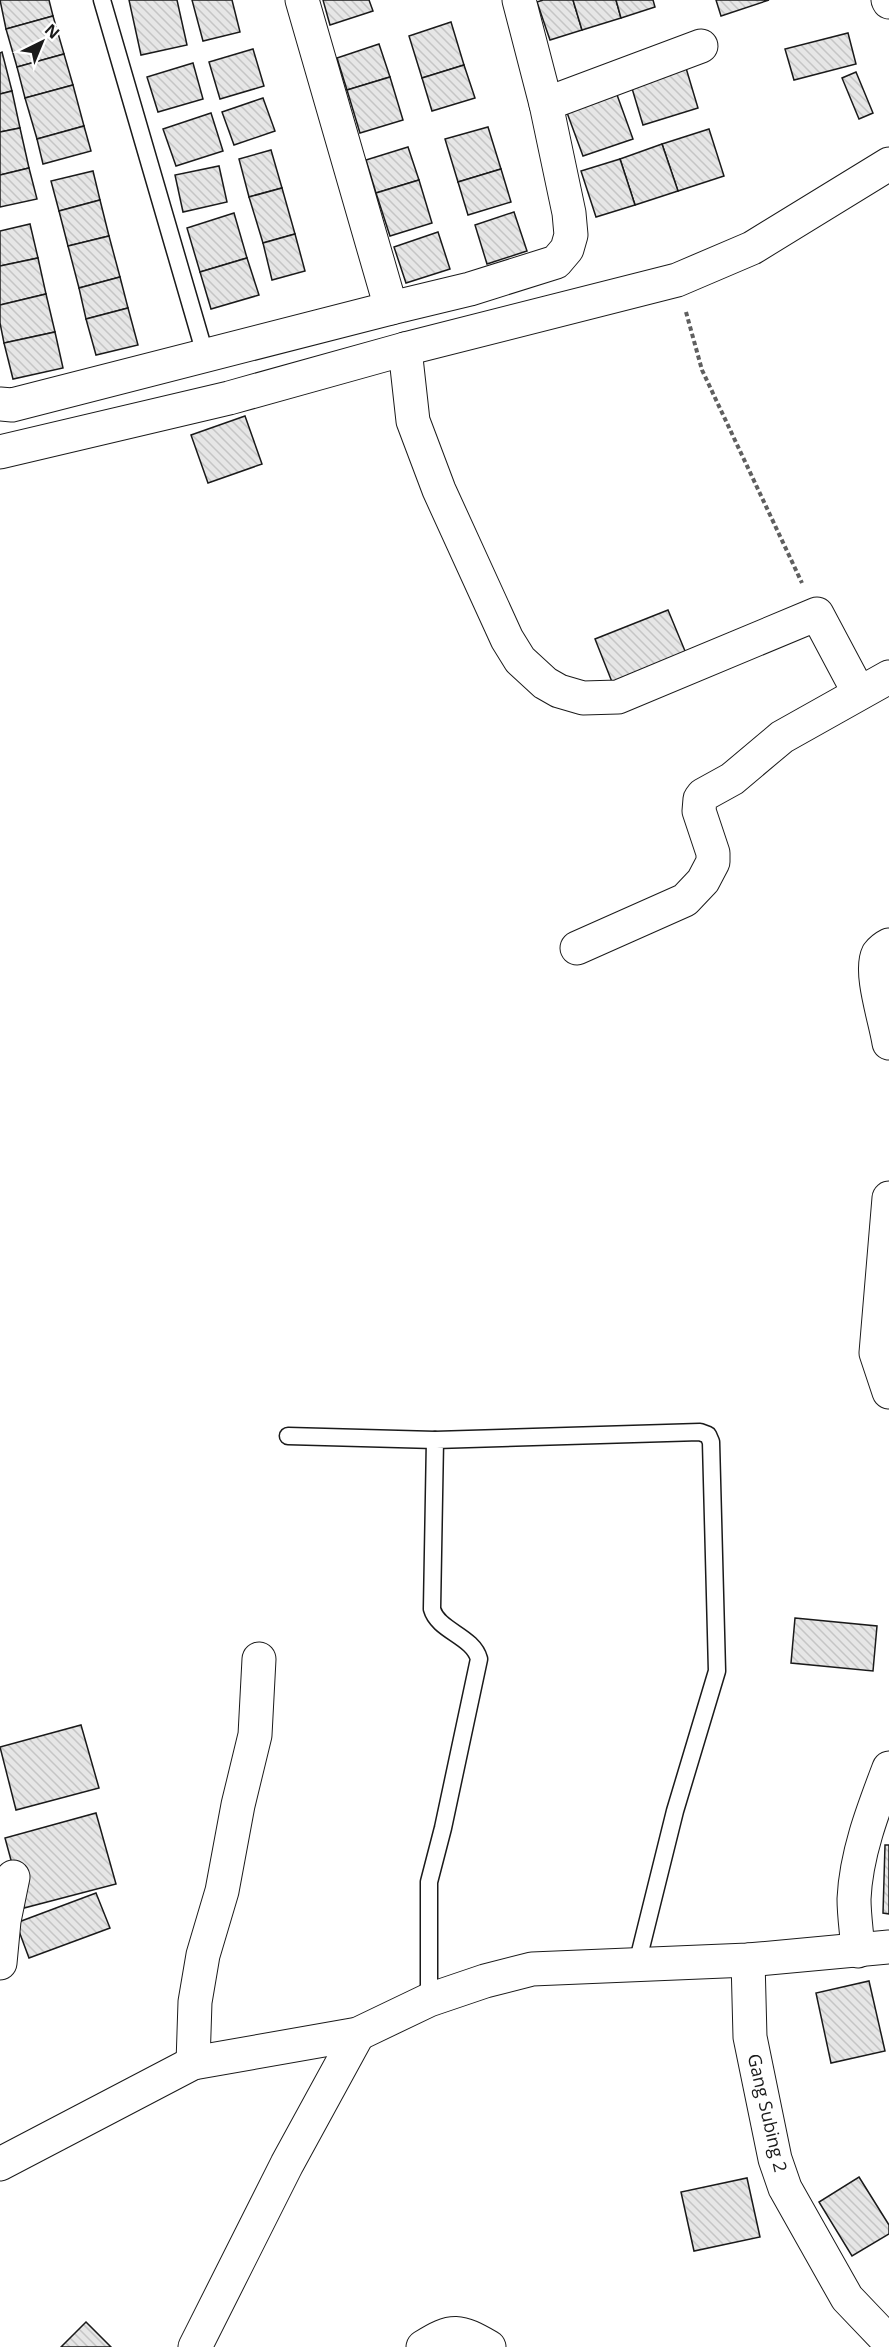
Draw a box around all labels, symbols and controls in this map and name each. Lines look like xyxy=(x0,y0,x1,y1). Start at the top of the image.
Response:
north arrow xyxy=(12,12,72,72)
text: N xyxy=(40,19,64,44)
street label: Gang Subing 2 xyxy=(743,2051,793,2174)

